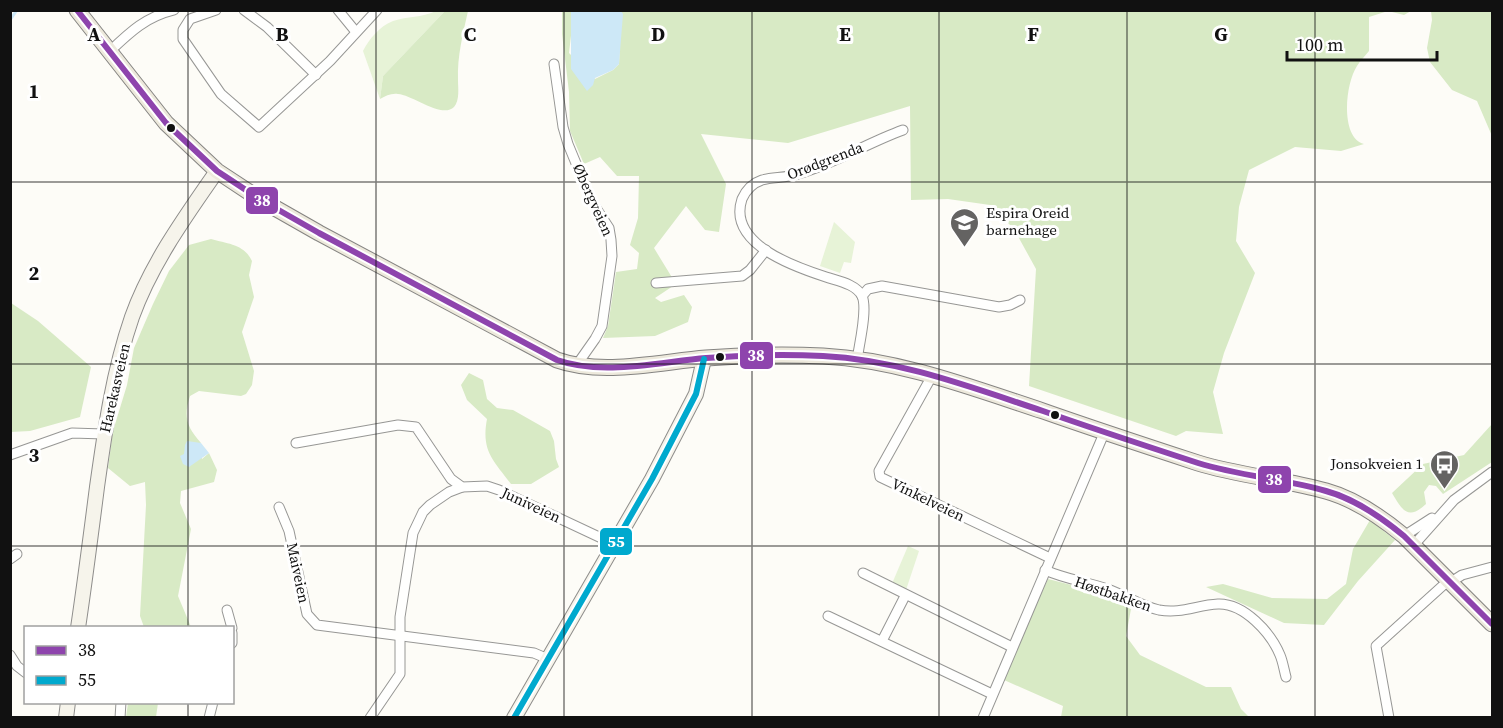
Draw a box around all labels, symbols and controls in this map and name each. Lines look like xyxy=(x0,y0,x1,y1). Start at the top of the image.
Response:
text: A xyxy=(87,20,101,48)
text: B xyxy=(275,20,289,48)
text: C xyxy=(464,20,476,48)
text: D xyxy=(651,20,665,48)
text: E xyxy=(839,20,851,48)
text: F xyxy=(1027,20,1039,48)
text: G xyxy=(1214,20,1228,48)
scale bar xyxy=(1287,24,1437,62)
text: 100 m xyxy=(1296,32,1343,57)
text: 1 xyxy=(29,77,39,105)
unlabelled marker xyxy=(165,122,177,134)
street label: Orødgrenda xyxy=(784,136,866,185)
street label: Øbergveien xyxy=(568,160,619,239)
line badge: 38 xyxy=(245,186,279,215)
text: 38 xyxy=(253,189,271,211)
place label: Espira Oreid barnehage xyxy=(986,202,1070,240)
school or university icon: Espira Oreid barnehage xyxy=(949,206,981,248)
text: 2 xyxy=(29,259,40,287)
street label: Harekasveien xyxy=(94,341,135,435)
line badge: 38 xyxy=(739,341,774,370)
text: 38 xyxy=(747,344,765,366)
unlabelled marker xyxy=(714,351,726,363)
unlabelled marker xyxy=(1049,409,1061,421)
text: 3 xyxy=(29,441,40,469)
bus stop icon: Jonsokveien 1 xyxy=(1428,448,1460,490)
place label: Jonsokveien 1 xyxy=(1329,453,1423,474)
line badge: 38 xyxy=(1257,465,1292,494)
text: 38 xyxy=(1265,468,1283,490)
street label: Vinkelveien xyxy=(888,473,968,526)
street label: Juniveien xyxy=(497,481,564,527)
line badge: 55 xyxy=(599,527,633,556)
text: 55 xyxy=(607,530,625,552)
street label: Maiveien xyxy=(282,541,315,605)
street label: Høstbakken xyxy=(1072,571,1155,617)
legend xyxy=(24,626,234,704)
text: 38 xyxy=(78,637,96,662)
text: 55 xyxy=(78,667,96,692)

